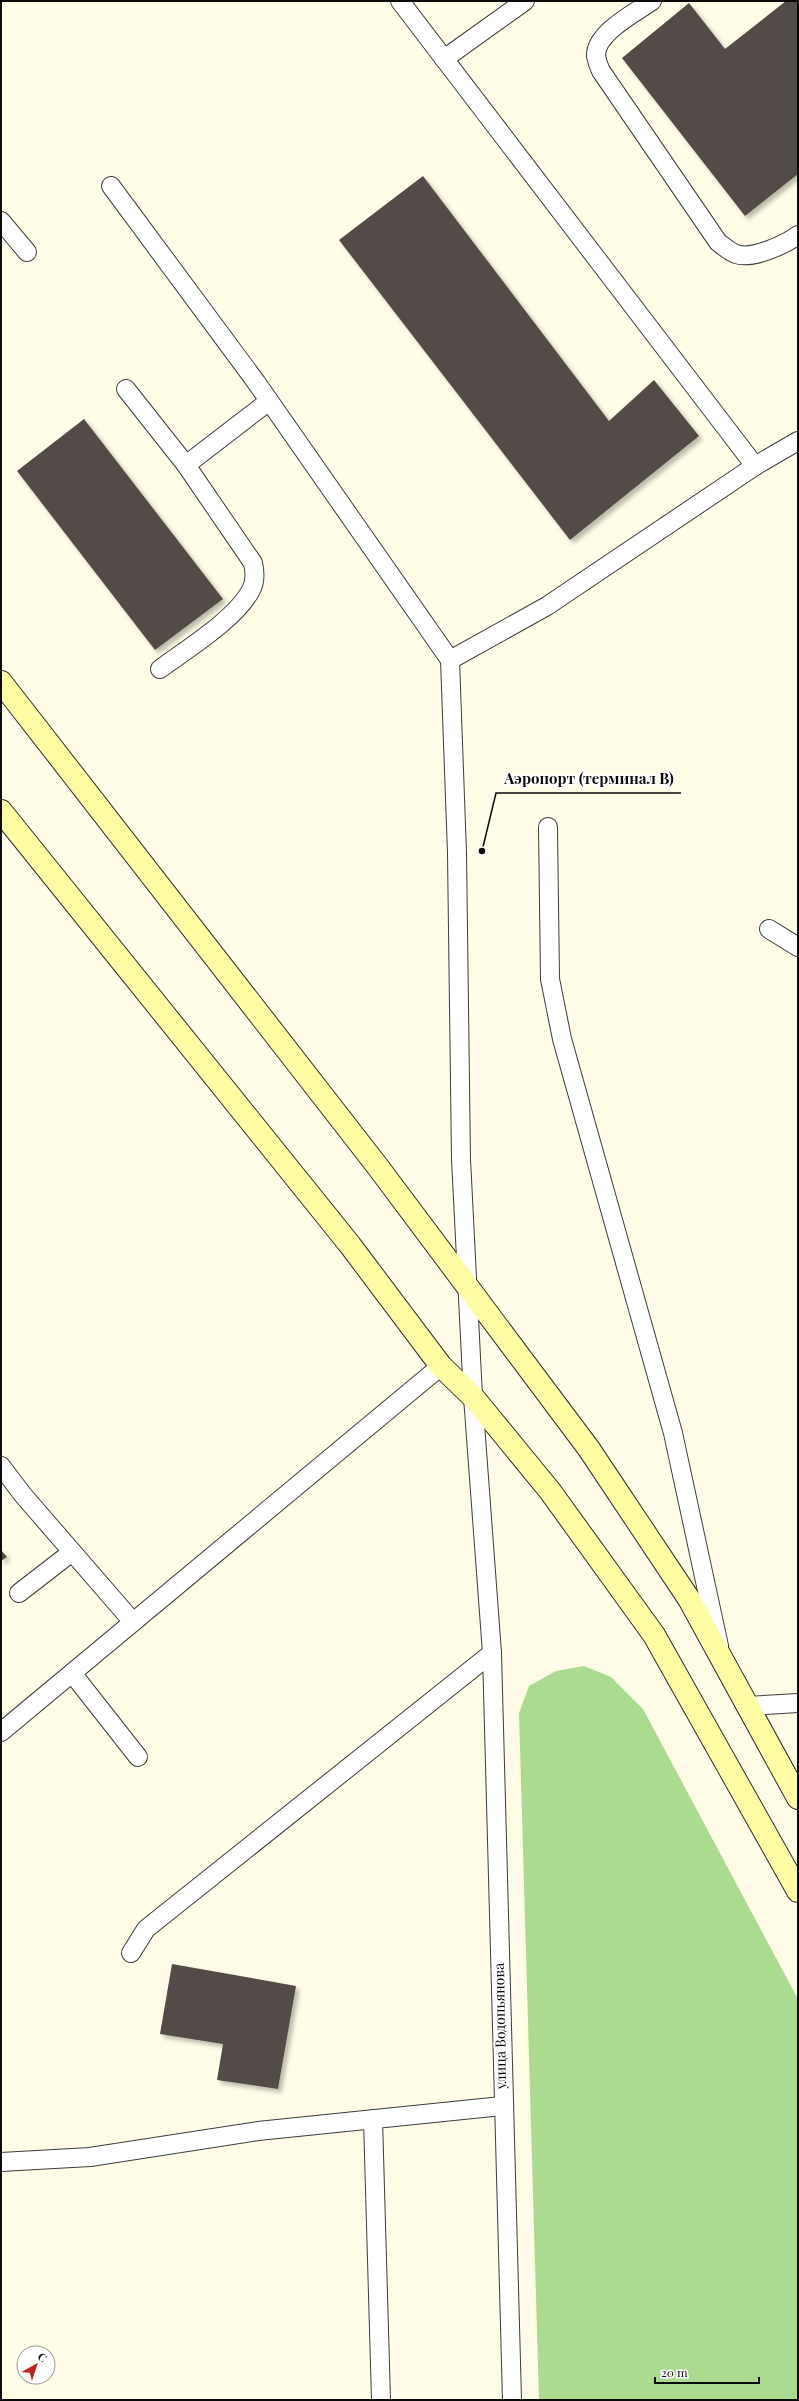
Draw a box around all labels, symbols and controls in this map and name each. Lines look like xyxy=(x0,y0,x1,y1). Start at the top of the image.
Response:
callout: Аэропорт (терминал В) xyxy=(496,766,681,793)
text: Аэропорт (терминал В) xyxy=(503,768,674,788)
street label: улица Водопьянова xyxy=(489,1963,510,2090)
north arrow xyxy=(16,2345,56,2385)
text: С xyxy=(35,2349,51,2365)
scale bar xyxy=(655,2359,759,2385)
text: 20 m xyxy=(661,2364,688,2380)

